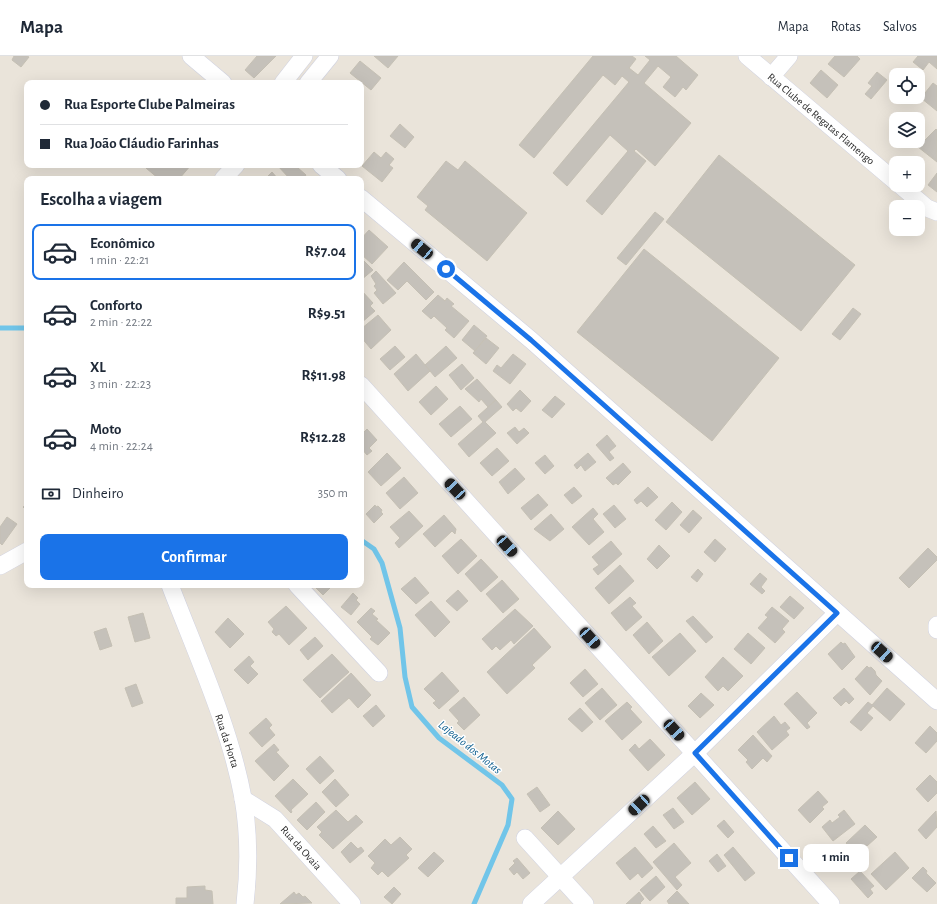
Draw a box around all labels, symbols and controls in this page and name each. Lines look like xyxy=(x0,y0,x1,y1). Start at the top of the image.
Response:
text: Mapa xyxy=(20,18,63,37)
text: Mapa xyxy=(778,20,809,34)
text: Rotas xyxy=(831,20,861,34)
text: Salvos xyxy=(883,20,917,34)
map controls xyxy=(889,68,925,236)
button: locate xyxy=(889,68,925,104)
street label: Rua Clube de Regatas Flamengo xyxy=(765,71,877,167)
text: Rua Esporte Clube Palmeiras xyxy=(64,97,235,112)
button: layers xyxy=(889,112,925,148)
text: Rua João Cláudio Farinhas xyxy=(64,136,219,151)
button: + xyxy=(889,156,925,192)
text: Escolha a viagem xyxy=(40,191,162,209)
button: − xyxy=(889,200,925,236)
icon: car xyxy=(42,234,78,270)
text: Econômico xyxy=(90,236,155,251)
car xyxy=(409,237,435,261)
text: R$7.04 xyxy=(305,244,346,259)
text: 1 min · 22:21 xyxy=(90,254,149,267)
route start xyxy=(437,260,455,278)
icon: car xyxy=(42,296,78,332)
text: Conforto xyxy=(90,298,142,313)
text: R$9.51 xyxy=(308,306,346,321)
text: 2 min · 22:22 xyxy=(90,316,152,329)
icon: car xyxy=(42,358,78,394)
text: XL xyxy=(90,360,106,375)
text: R$11.98 xyxy=(302,368,346,383)
text: 3 min · 22:23 xyxy=(90,378,151,391)
icon: car xyxy=(42,420,78,456)
text: Moto xyxy=(90,422,122,437)
text: R$12.28 xyxy=(300,430,346,445)
text: 4 min · 22:24 xyxy=(90,440,153,453)
car xyxy=(442,476,468,502)
icon: cash xyxy=(40,483,62,505)
text: Dinheiro xyxy=(72,486,124,501)
text: 350 m xyxy=(318,487,348,500)
car xyxy=(495,533,519,559)
button: Confirmar xyxy=(40,534,348,580)
car xyxy=(578,625,602,651)
car xyxy=(869,640,895,664)
street label: Rua da Horta xyxy=(213,713,241,769)
car xyxy=(662,717,686,743)
water label: Lajeado dos Motas xyxy=(436,718,504,777)
car xyxy=(626,792,652,818)
street label: Rua da Ovaia xyxy=(278,824,324,872)
callout: 1 min xyxy=(803,844,869,872)
route end xyxy=(780,849,798,867)
text: 1 min xyxy=(822,851,850,864)

